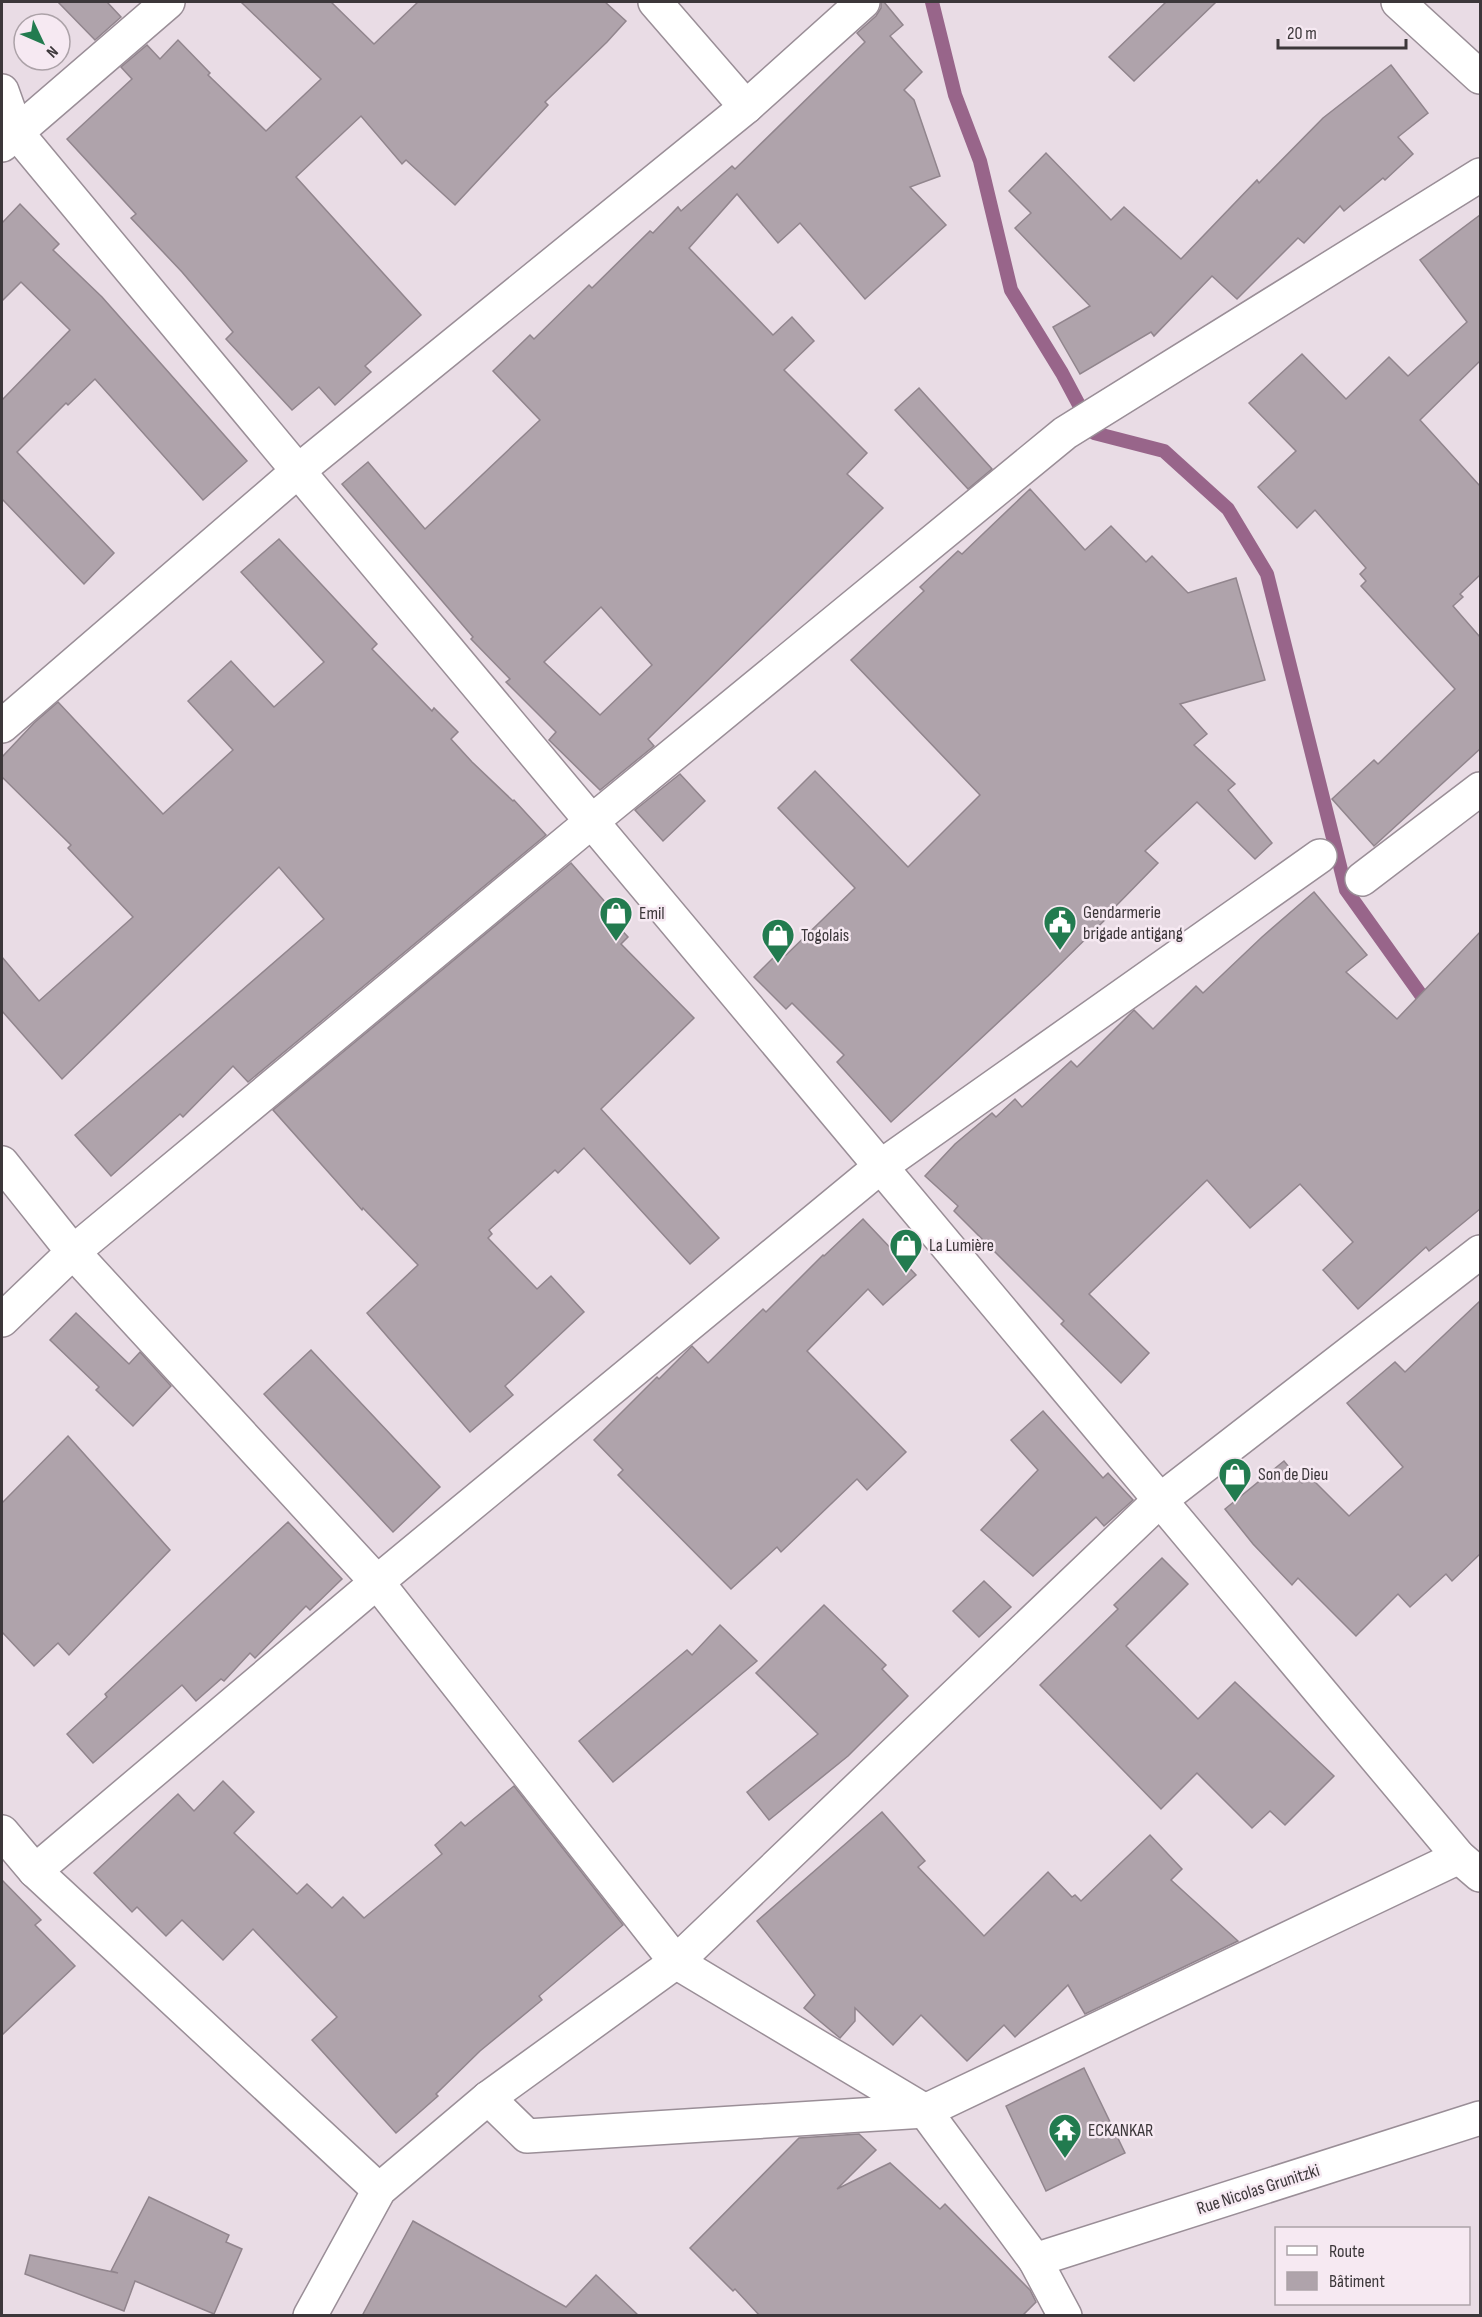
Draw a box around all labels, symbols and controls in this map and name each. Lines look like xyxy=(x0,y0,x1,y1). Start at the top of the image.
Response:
north arrow xyxy=(12,12,72,72)
scale bar xyxy=(1278,12,1406,50)
text: 20 m xyxy=(1287,23,1317,44)
text: N xyxy=(42,42,62,61)
shop icon: Emil xyxy=(598,895,634,942)
place label: Gendarmerie brigade antigang xyxy=(1083,902,1183,944)
place label: Emil xyxy=(639,903,665,924)
public building icon: Gendarmerie brigade antigang xyxy=(1042,904,1078,951)
shop icon: Togolais xyxy=(760,917,796,964)
place label: Togolais xyxy=(801,925,849,946)
shop icon: La Lumière xyxy=(888,1227,924,1274)
place label: La Lumière xyxy=(929,1235,994,1256)
shop icon: Son de Dieu xyxy=(1217,1456,1253,1503)
place label: Son de Dieu xyxy=(1258,1464,1328,1485)
temple icon: ECKANKAR xyxy=(1047,2112,1083,2159)
place label: ECKANKAR xyxy=(1088,2120,1153,2141)
street label: Rue Nicolas Grunitzki xyxy=(1194,2160,1322,2219)
legend xyxy=(1275,2227,1470,2305)
text: Route xyxy=(1329,2241,1365,2262)
text: Bâtiment xyxy=(1329,2271,1385,2292)

